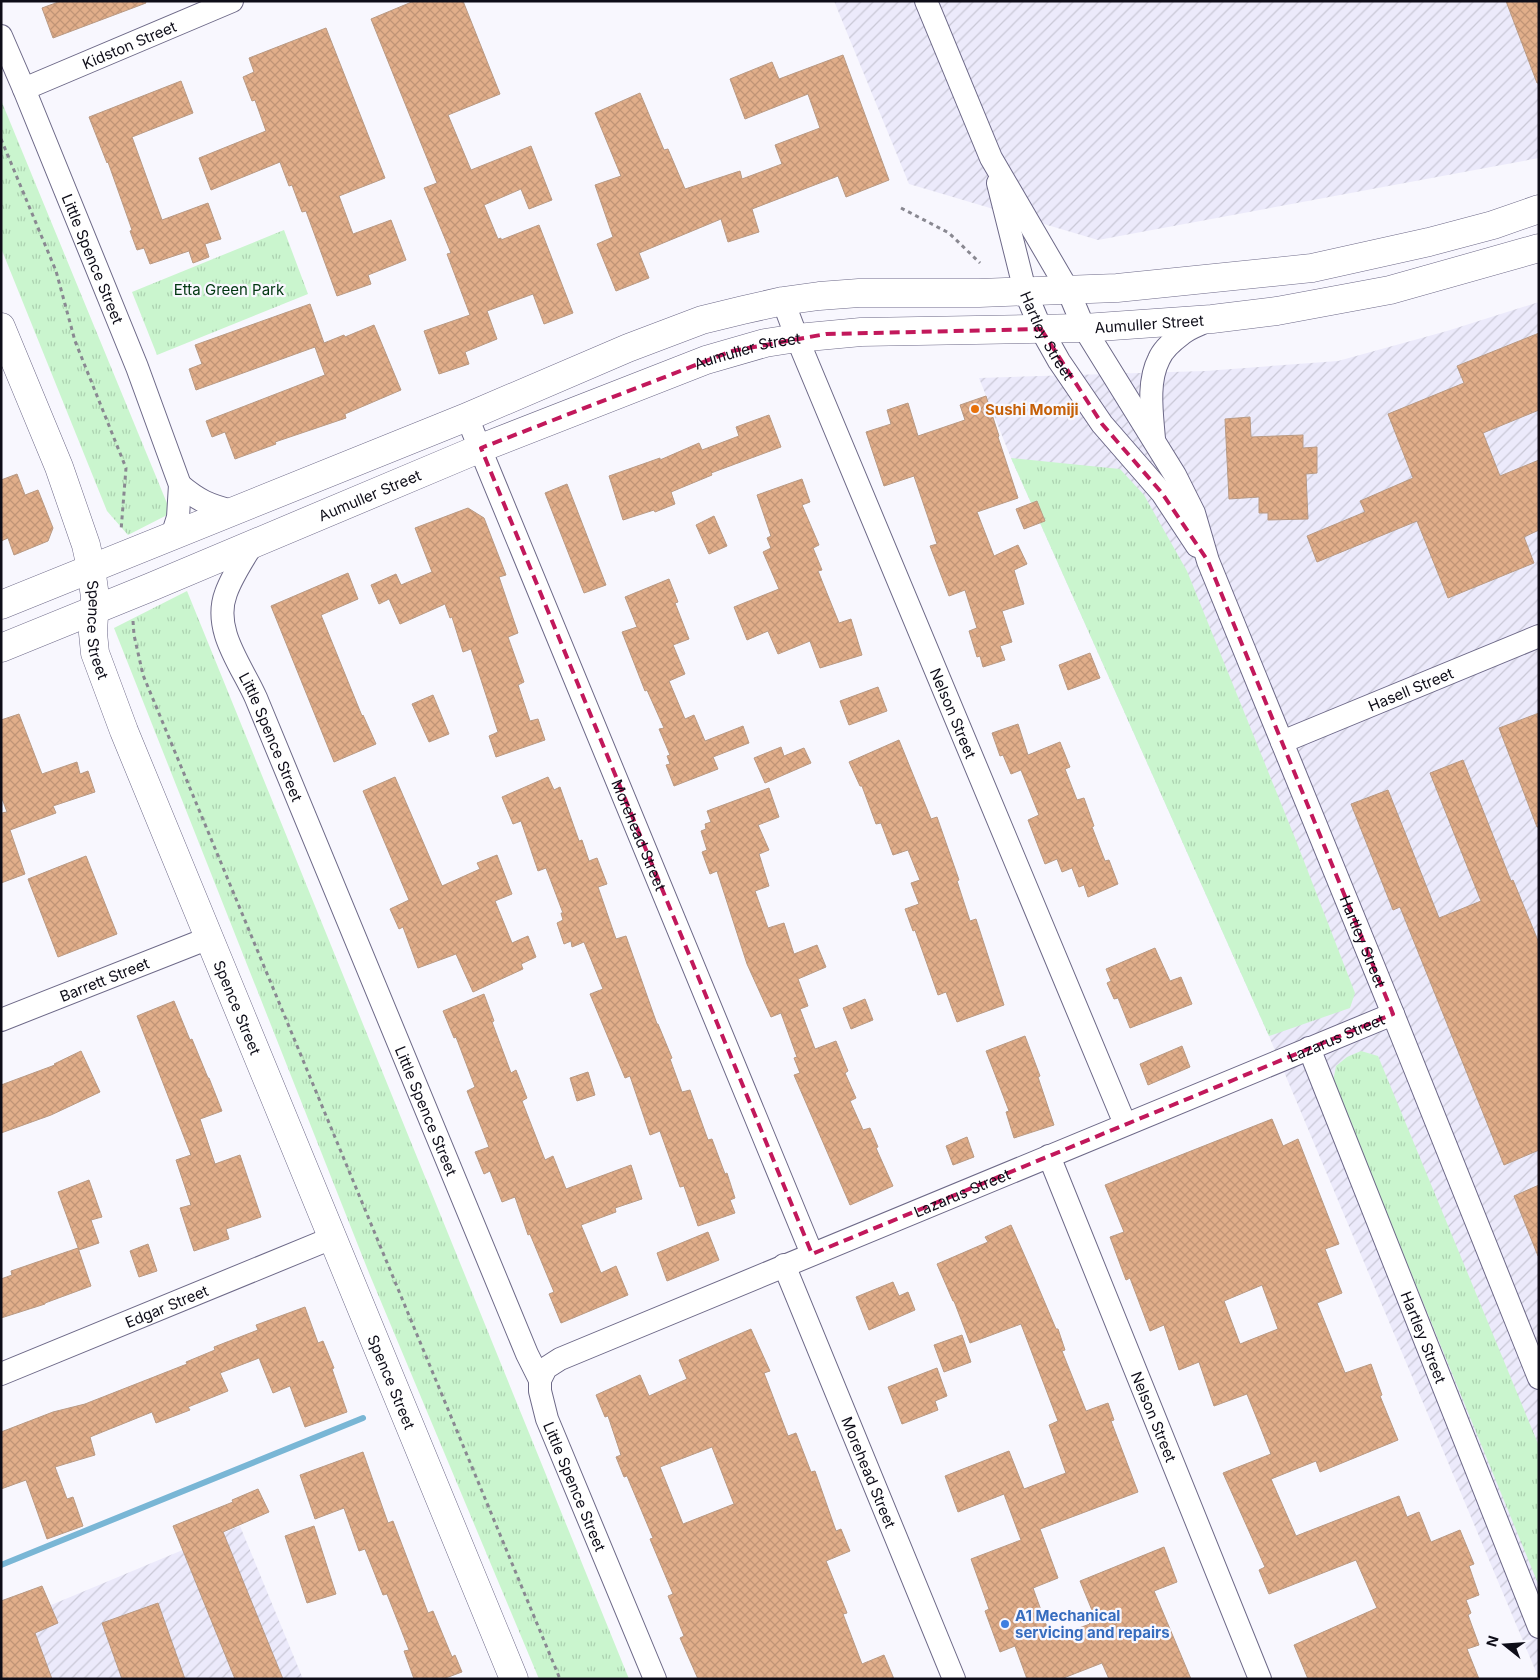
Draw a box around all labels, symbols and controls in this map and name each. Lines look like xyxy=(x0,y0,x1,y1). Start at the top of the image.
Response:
street label: Kidston Street xyxy=(79,16,179,73)
street label: Little Spence Street xyxy=(58,191,128,327)
park label: Etta Green Park xyxy=(174,280,285,299)
street label: Hartley Street xyxy=(1017,288,1078,383)
street label: Aumuller Street xyxy=(1094,310,1205,337)
street label: Aumuller Street xyxy=(691,328,801,373)
place label: Sushi Momiji xyxy=(985,400,1079,419)
marker: Sushi Momiji xyxy=(969,403,981,415)
street label: Aumuller Street xyxy=(315,465,424,525)
street label: Spence Street xyxy=(83,579,113,682)
street label: Hasell Street xyxy=(1365,663,1456,715)
street label: Nelson Street xyxy=(926,665,981,761)
street label: Little Spence Street xyxy=(235,669,307,804)
street label: Morehead Street xyxy=(608,776,671,893)
street label: Hartley Street xyxy=(1336,892,1391,990)
street label: Barrett Street xyxy=(57,953,152,1005)
street label: Spence Street xyxy=(210,957,266,1057)
street label: Lazarus Street xyxy=(1285,1009,1387,1066)
street label: Little Spence Street xyxy=(391,1043,462,1179)
street label: Lazarus Street xyxy=(911,1164,1013,1221)
street label: Edgar Street xyxy=(122,1280,211,1332)
street label: Hartley Street xyxy=(1397,1288,1451,1386)
street label: Spence Street xyxy=(364,1332,420,1432)
street label: Nelson Street xyxy=(1127,1368,1181,1465)
street label: Morehead Street xyxy=(838,1414,900,1531)
street label: Little Spence Street xyxy=(540,1419,610,1554)
place label: A1 Mechanical servicing and repairs xyxy=(1015,1606,1170,1642)
marker: A1 Mechanical servicing and repairs xyxy=(999,1618,1011,1630)
north arrow xyxy=(1480,1620,1530,1670)
text: N xyxy=(1482,1633,1502,1649)

